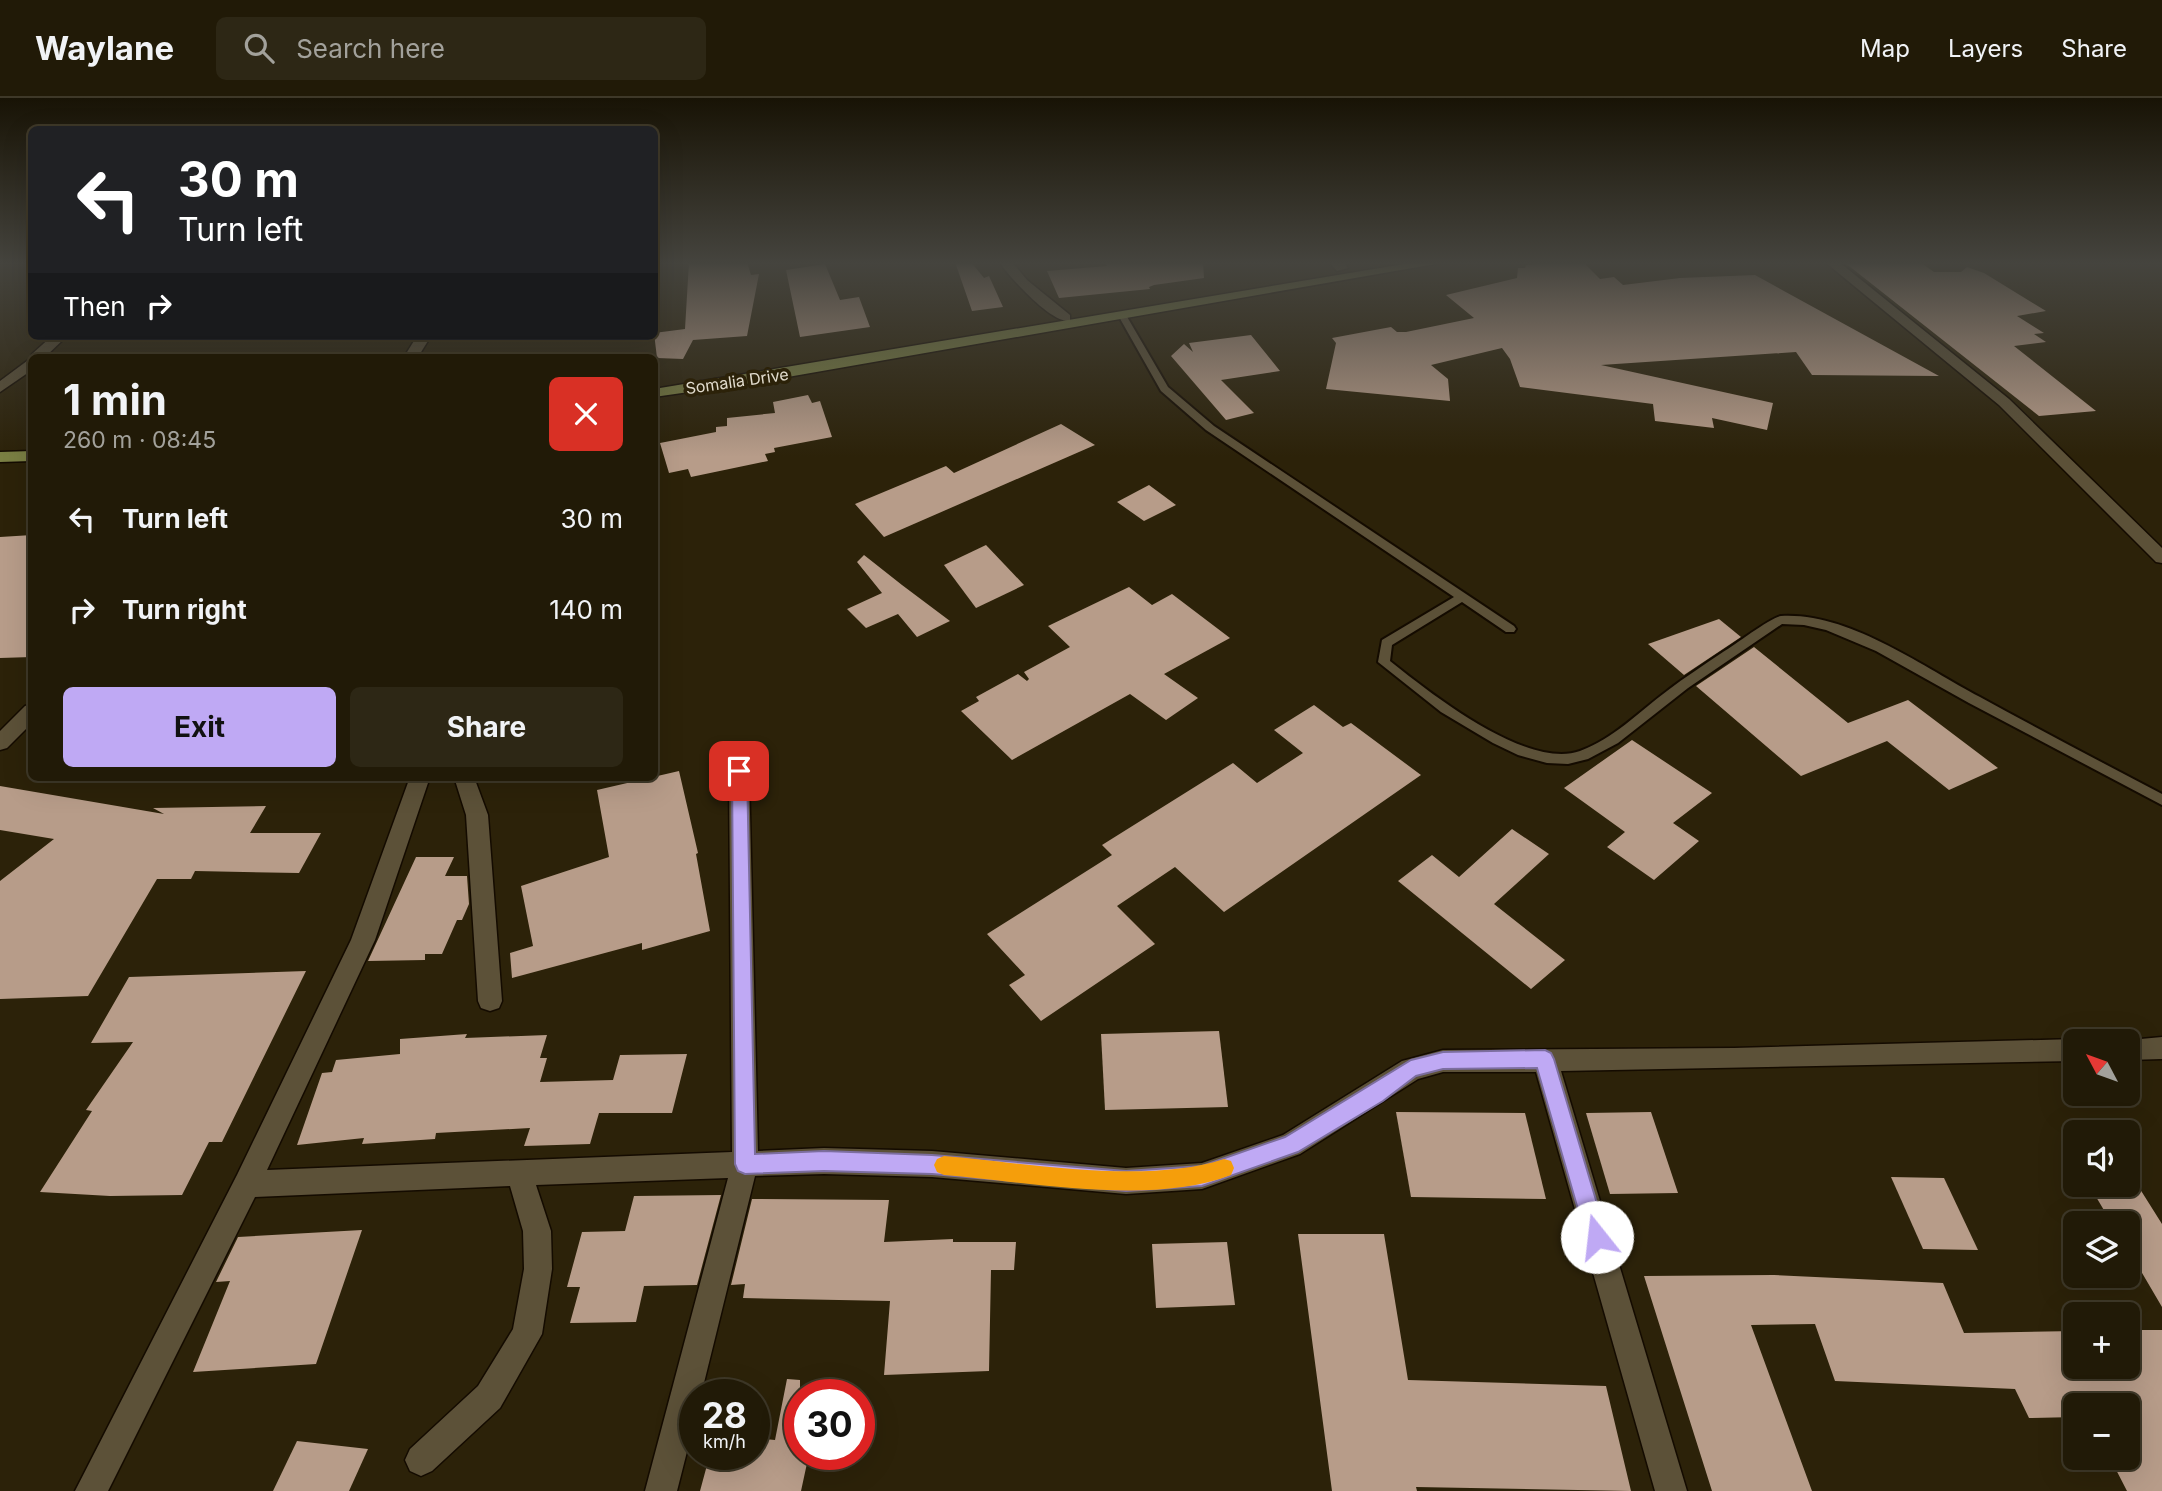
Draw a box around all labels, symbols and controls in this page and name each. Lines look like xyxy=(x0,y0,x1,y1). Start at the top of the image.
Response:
search box xyxy=(216,17,706,80)
text: Waylane xyxy=(35,28,174,68)
icon: search xyxy=(240,29,278,67)
text: Search here xyxy=(296,33,445,64)
text: Map xyxy=(1860,34,1910,63)
text: Layers xyxy=(1948,34,2023,63)
text: Share xyxy=(2061,34,2127,63)
text: 30 m xyxy=(178,150,299,209)
icon: left xyxy=(63,154,154,245)
text: Turn left xyxy=(178,210,303,249)
icon: right xyxy=(140,287,178,325)
text: Then xyxy=(63,291,126,322)
street label: Somalia Drive xyxy=(684,364,790,398)
text: 1 min xyxy=(63,374,167,425)
button: close xyxy=(549,377,623,451)
text: 260 m · 08:45 xyxy=(63,426,216,454)
icon: left xyxy=(63,500,101,538)
text: Turn left xyxy=(122,503,228,534)
text: 30 m xyxy=(560,503,623,534)
icon: right xyxy=(63,591,101,629)
text: Turn right xyxy=(122,594,247,625)
text: 140 m xyxy=(549,594,623,625)
button: Exit xyxy=(63,687,336,767)
button: Share xyxy=(350,687,623,767)
pin xyxy=(709,741,769,801)
icon: arrive xyxy=(720,752,758,790)
north arrow xyxy=(2063,1029,2140,1106)
map controls xyxy=(2063,1029,2140,1470)
button: sound xyxy=(2063,1120,2140,1197)
position arrow xyxy=(1560,1200,1634,1274)
button: layers xyxy=(2063,1211,2140,1288)
button: + xyxy=(2063,1302,2140,1379)
speed limit sign: 30 xyxy=(784,1379,875,1470)
button: − xyxy=(2063,1393,2140,1470)
text: 28 xyxy=(702,1394,747,1436)
text: km/h xyxy=(703,1431,746,1452)

